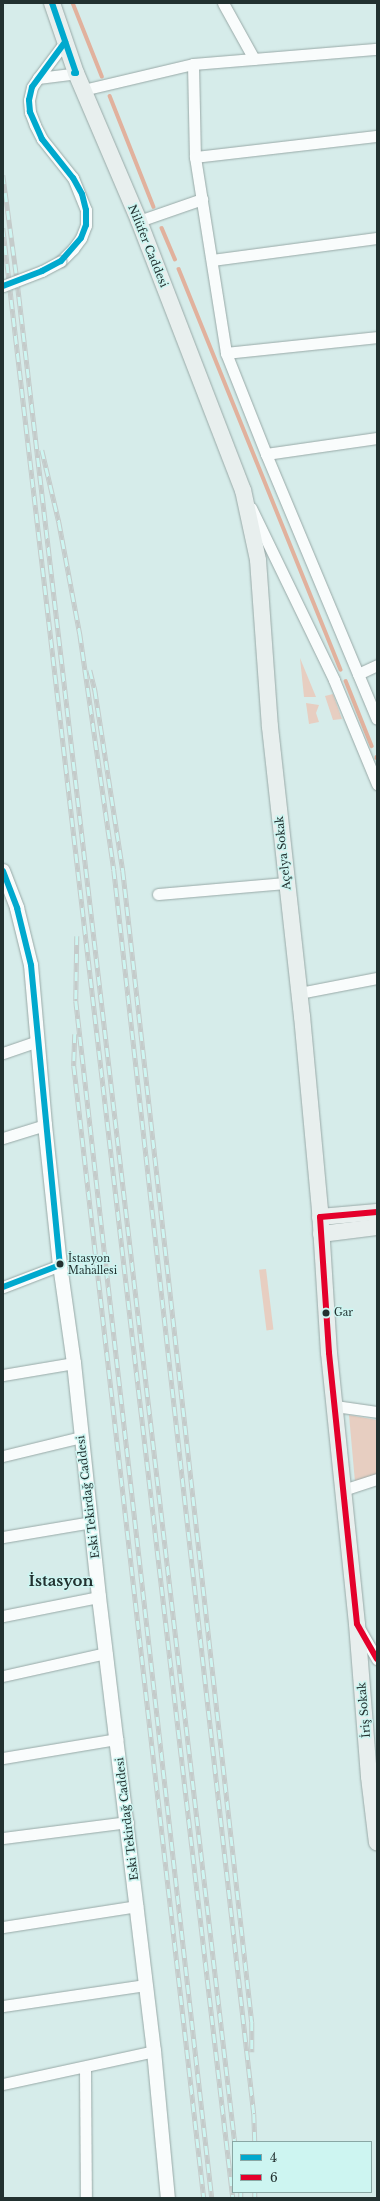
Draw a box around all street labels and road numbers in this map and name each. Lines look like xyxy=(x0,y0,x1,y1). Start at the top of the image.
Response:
street label: Nilüfer Caddesi xyxy=(125,203,171,289)
street label: Açelya Sokak xyxy=(273,815,293,891)
street label: Eski Tekirdağ Caddesi xyxy=(74,1434,102,1560)
street label: İriş Sokak xyxy=(355,1682,373,1738)
street label: Eski Tekirdağ Caddesi xyxy=(113,1756,141,1882)

